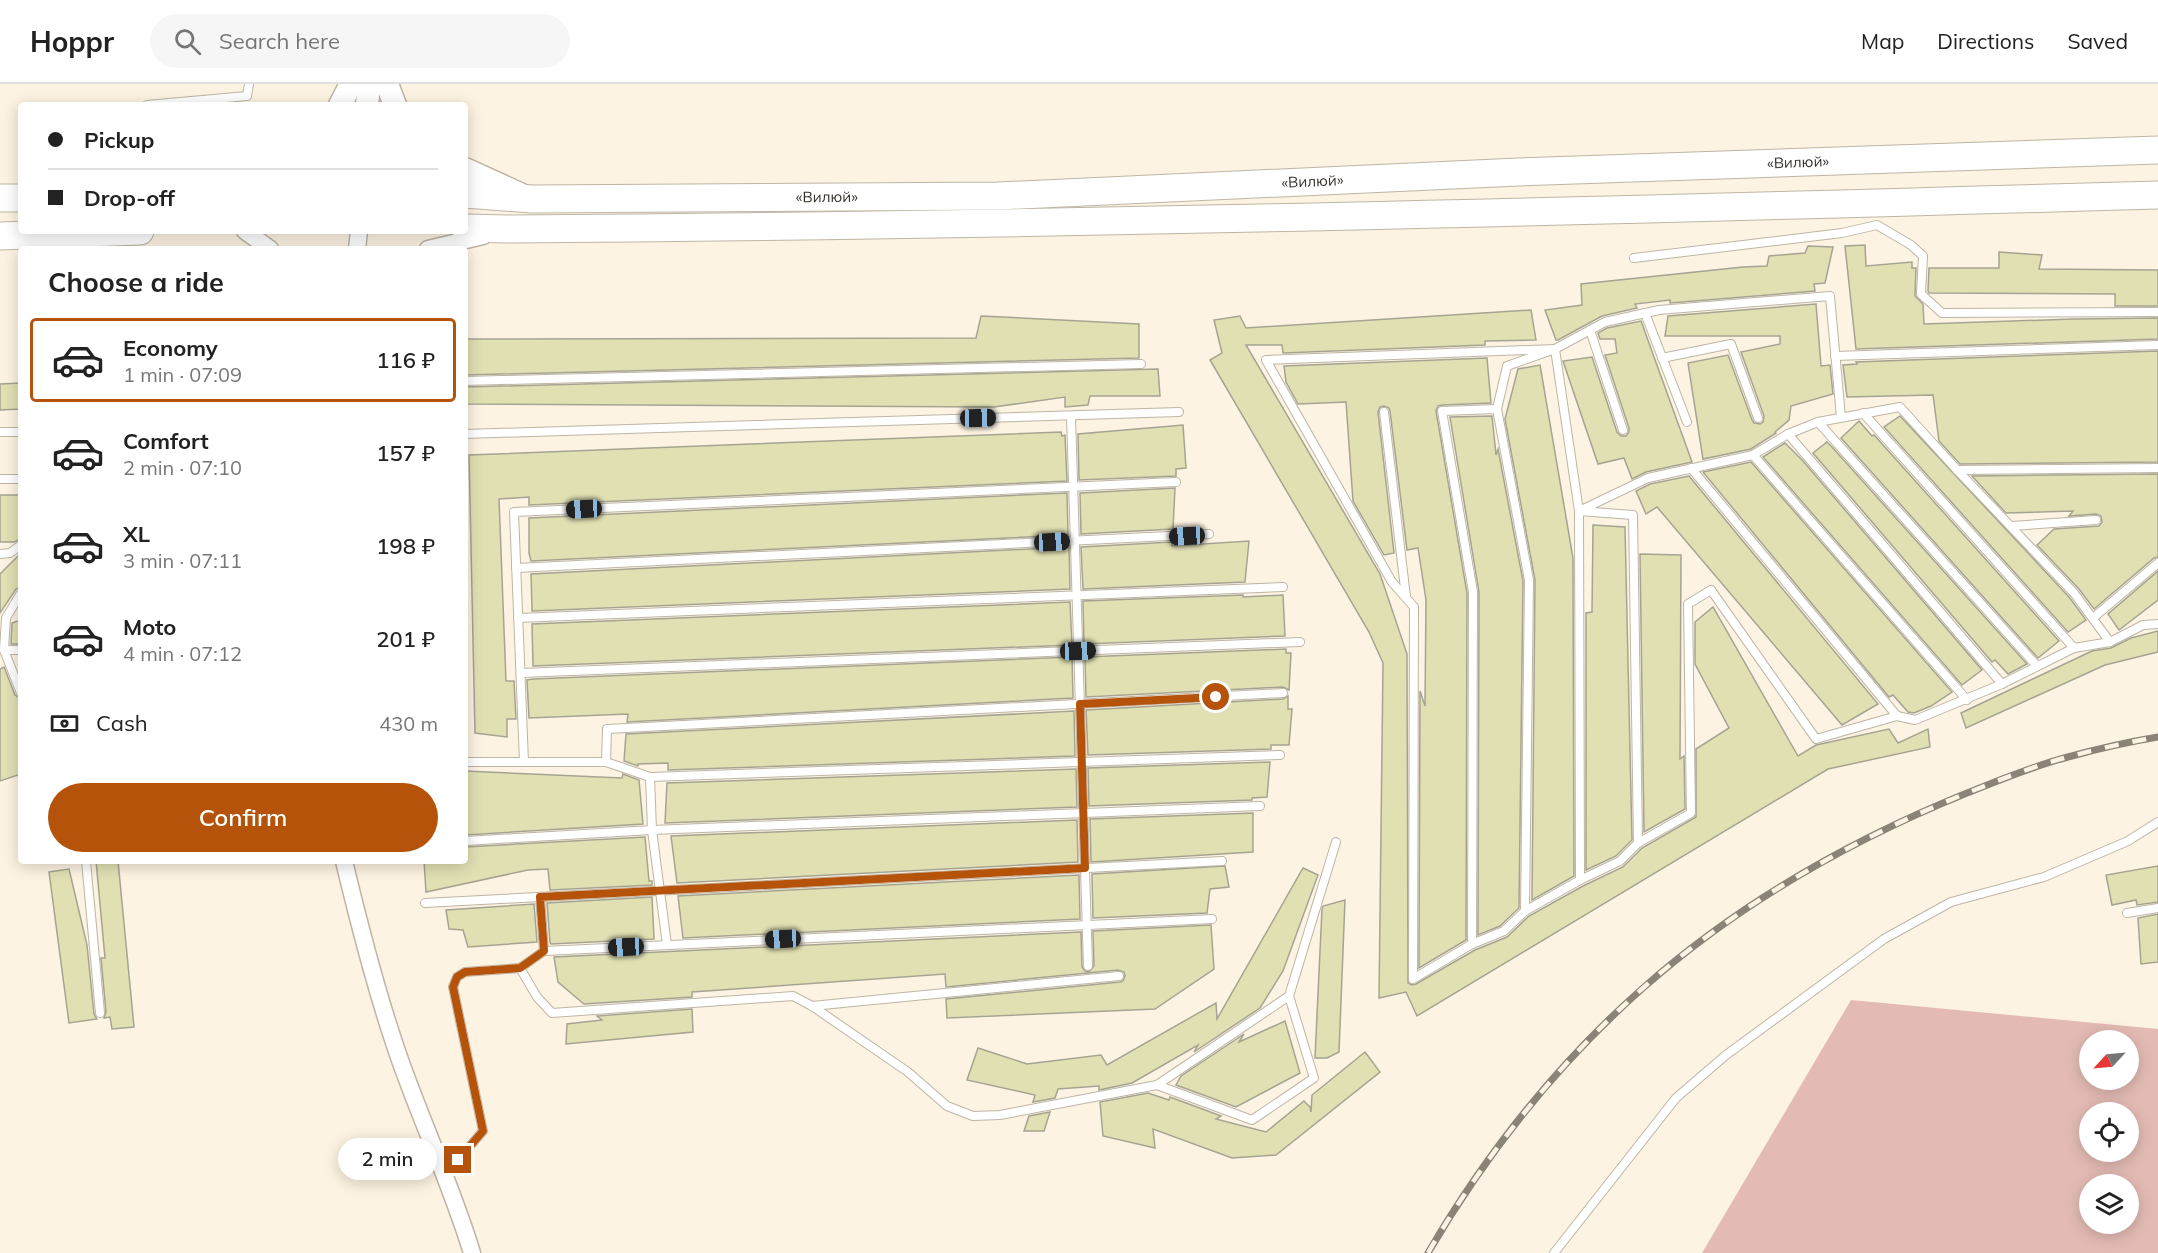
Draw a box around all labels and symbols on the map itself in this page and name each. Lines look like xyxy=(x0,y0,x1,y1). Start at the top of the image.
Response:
street label: «Вилюй» xyxy=(1767,151,1830,172)
street label: «Вилюй» xyxy=(1281,170,1344,192)
street label: «Вилюй» xyxy=(796,187,858,206)
car xyxy=(960,409,996,427)
car xyxy=(566,499,602,519)
car xyxy=(1169,526,1205,546)
car xyxy=(1034,532,1070,552)
car xyxy=(1060,641,1096,661)
route start xyxy=(1202,683,1229,710)
car xyxy=(765,929,801,949)
car xyxy=(608,937,644,957)
north arrow xyxy=(2079,1030,2139,1090)
callout: 2 min xyxy=(338,1139,437,1181)
route end xyxy=(444,1146,471,1173)

